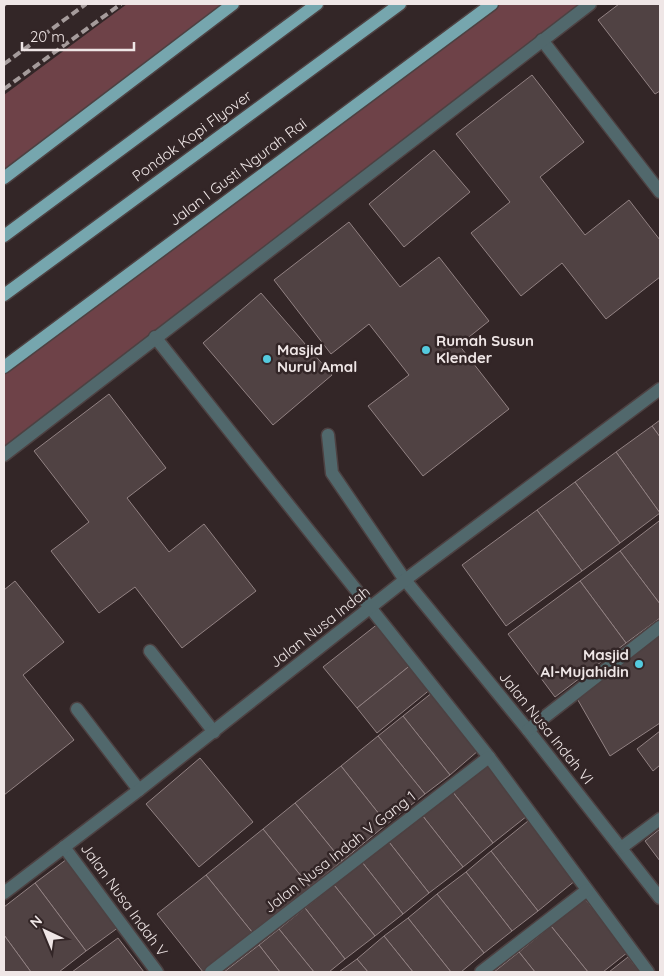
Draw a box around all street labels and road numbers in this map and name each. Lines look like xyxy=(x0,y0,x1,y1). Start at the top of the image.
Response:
street label: Pondok Kopi Flyover xyxy=(128,86,255,185)
street label: Jalan I Gusti Ngurah Rai xyxy=(165,114,310,230)
street label: Jalan Nusa Indah xyxy=(266,582,374,672)
street label: Jalan Nusa Indah VI xyxy=(495,667,598,788)
street label: Jalan Nusa Indah V Gang 1 xyxy=(260,786,419,917)
street label: Jalan Nusa Indah V xyxy=(77,839,172,960)

